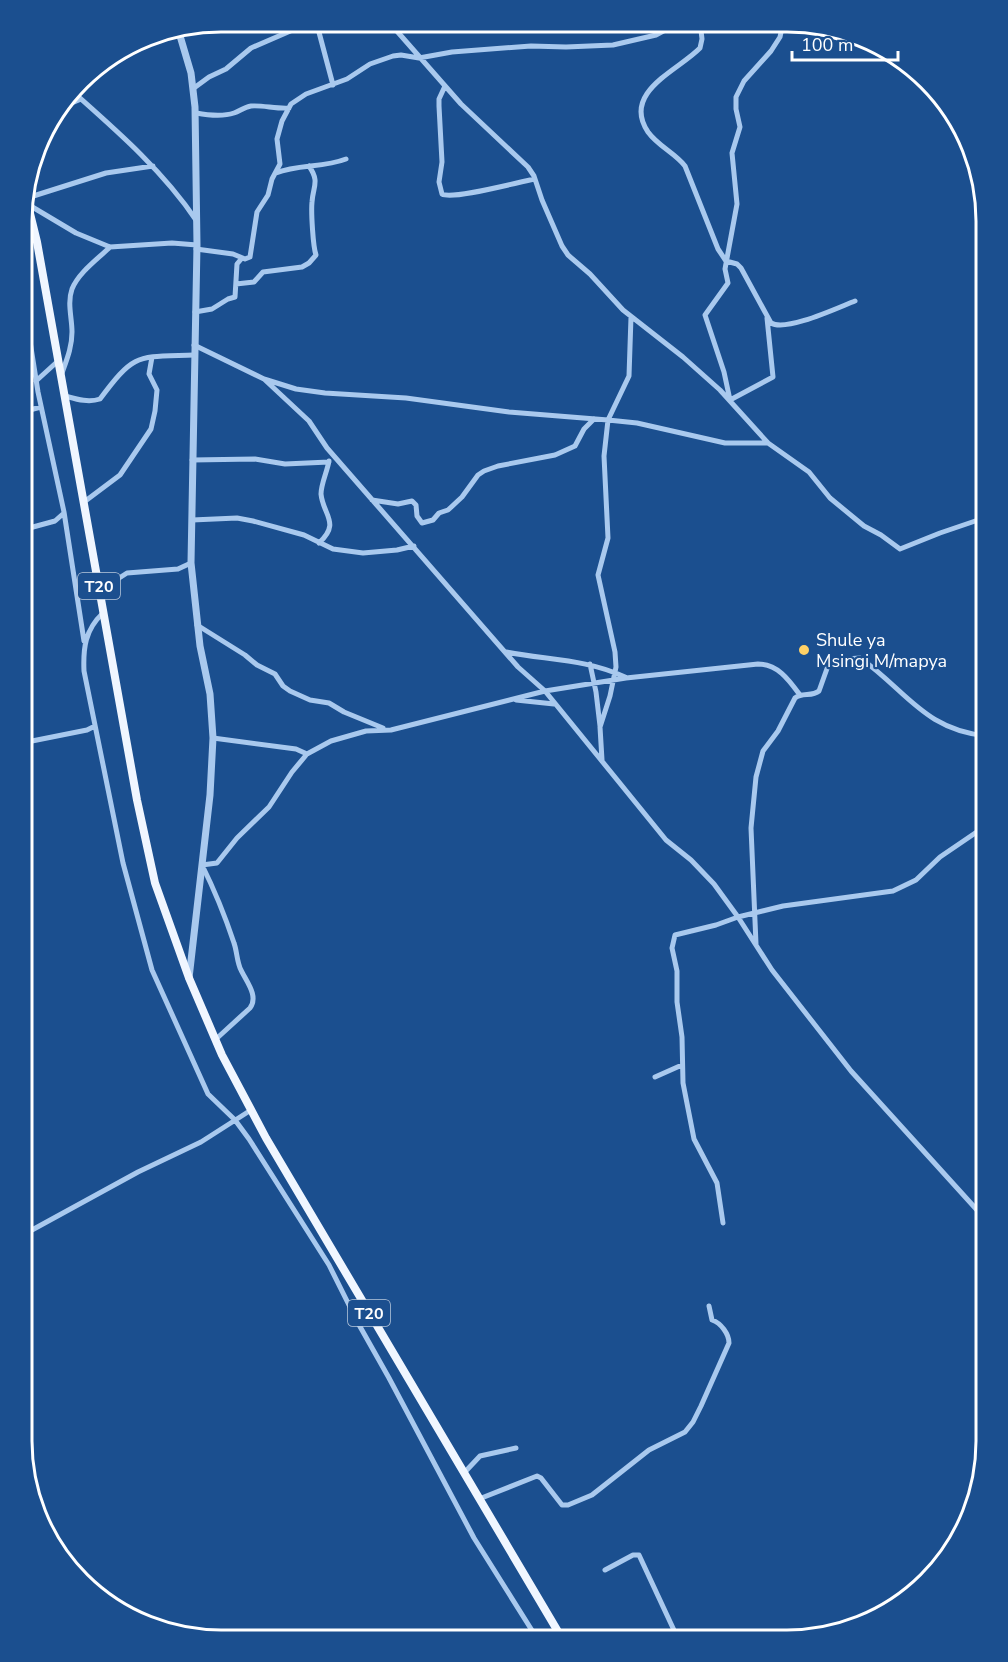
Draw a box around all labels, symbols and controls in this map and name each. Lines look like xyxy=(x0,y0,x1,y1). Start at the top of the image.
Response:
scale bar xyxy=(792,24,898,62)
text: 100 m xyxy=(801,33,853,57)
road number: T20 xyxy=(78,573,120,599)
place label: Shule ya Msingi M/mapya xyxy=(816,628,947,673)
marker: Shule ya Msingi M/mapya xyxy=(797,643,811,657)
road number: T20 xyxy=(348,1300,390,1326)

